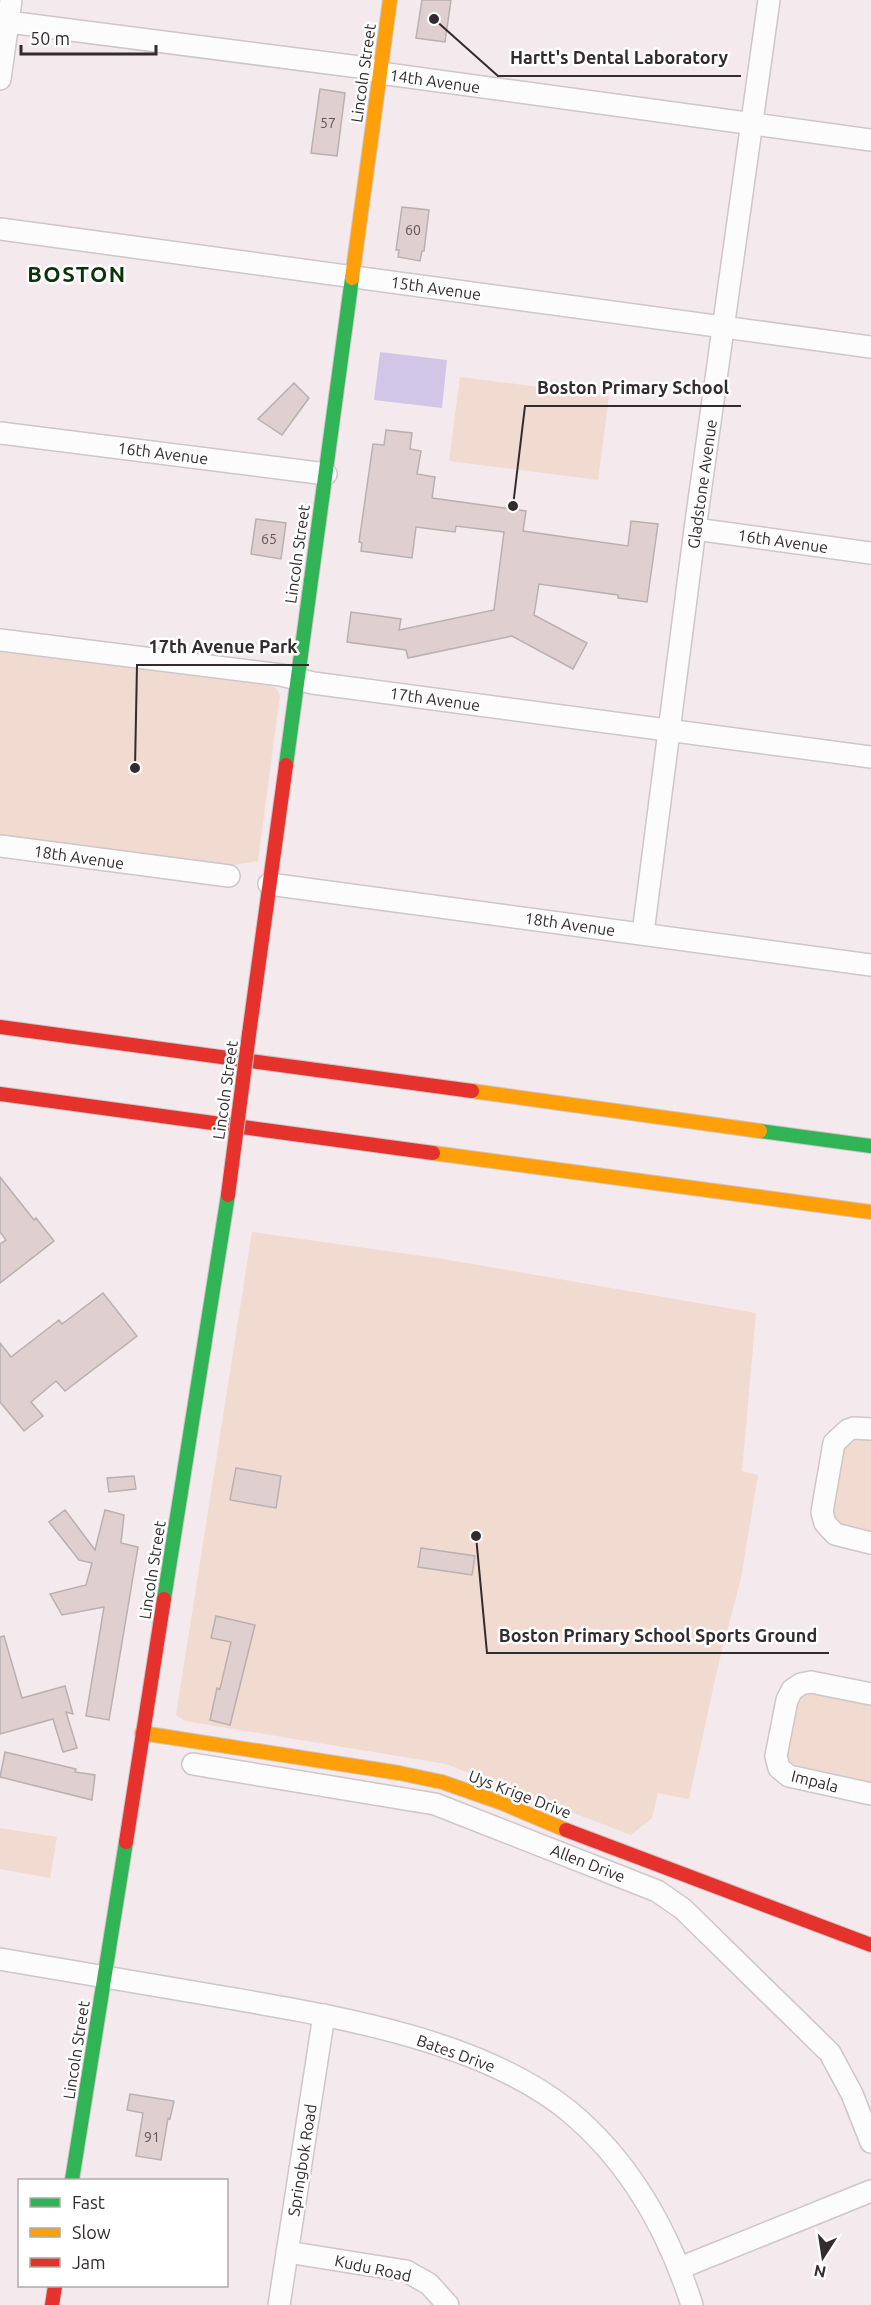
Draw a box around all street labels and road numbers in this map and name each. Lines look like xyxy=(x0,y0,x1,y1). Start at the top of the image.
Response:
street label: Lincoln Street xyxy=(347,22,379,124)
street label: 14th Avenue xyxy=(389,66,481,96)
street label: 15th Avenue xyxy=(390,273,482,303)
street label: Gladstone Avenue xyxy=(684,418,720,550)
street label: 16th Avenue xyxy=(117,439,209,467)
street label: Lincoln Street xyxy=(281,503,313,605)
street label: 16th Avenue xyxy=(737,526,829,556)
street label: 17th Avenue xyxy=(389,684,481,714)
street label: 18th Avenue xyxy=(33,842,125,872)
street label: 18th Avenue xyxy=(524,909,616,939)
street label: Lincoln Street xyxy=(209,1039,241,1141)
street label: Lincoln Street xyxy=(135,1519,169,1621)
street label: Uys Krige Drive xyxy=(466,1766,574,1822)
street label: Impala xyxy=(790,1766,840,1796)
street label: Allen Drive xyxy=(548,1841,628,1885)
street label: Lincoln Street xyxy=(59,1999,93,2101)
street label: Bates Drive xyxy=(414,2031,498,2075)
street label: Springbok Road xyxy=(284,2103,320,2217)
street label: Kudu Road xyxy=(333,2251,413,2285)

